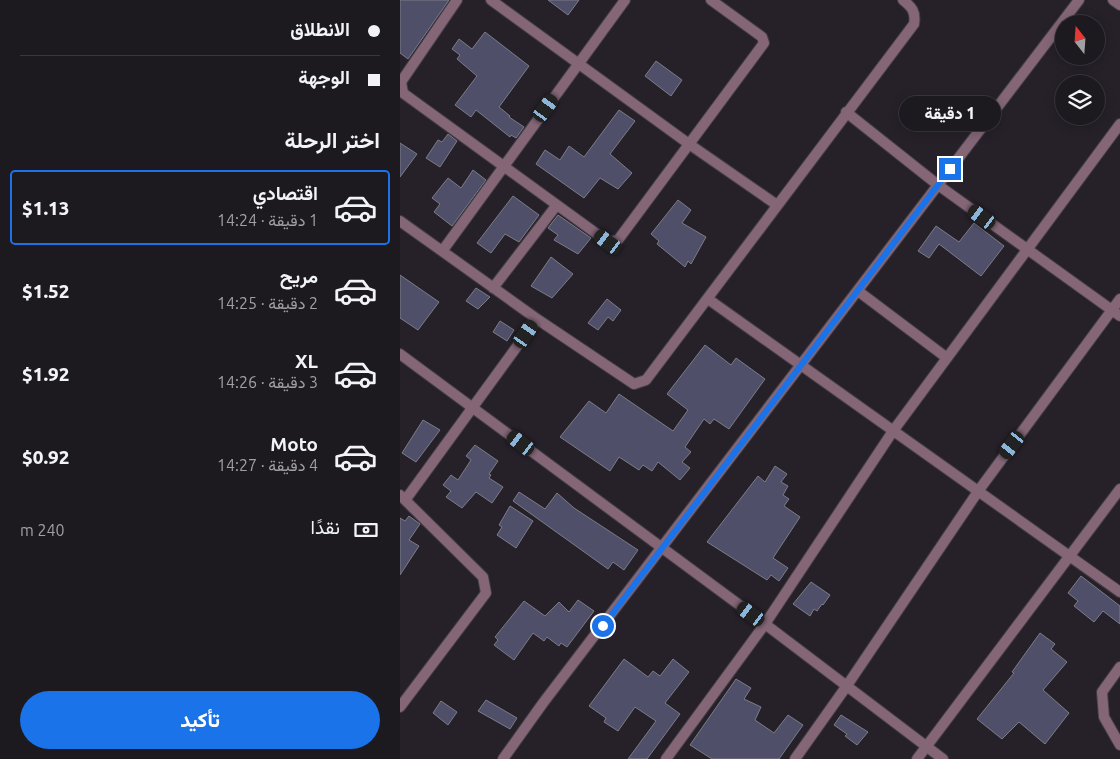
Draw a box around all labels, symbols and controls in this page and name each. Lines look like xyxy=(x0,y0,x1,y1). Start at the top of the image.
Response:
north arrow xyxy=(1055,15,1105,65)
map controls xyxy=(1055,15,1105,125)
text: الانطلاق xyxy=(290,18,350,40)
text: الوجهة xyxy=(298,66,350,88)
button: layers xyxy=(1055,75,1105,125)
car xyxy=(531,91,560,125)
callout: 1 دقيقة xyxy=(899,96,1001,132)
text: 1 دقيقة xyxy=(925,104,975,122)
text: اختر الرحلة xyxy=(285,127,380,152)
route end xyxy=(939,158,961,180)
text: اقتصادي xyxy=(253,182,318,204)
icon: car xyxy=(333,185,378,230)
text: $1.13 xyxy=(22,197,70,219)
car xyxy=(965,202,998,232)
text: 1 دقيقة · 14:24 xyxy=(217,211,318,229)
car xyxy=(591,227,624,257)
text: مريح xyxy=(280,265,318,287)
icon: car xyxy=(333,268,378,313)
text: $1.52 xyxy=(22,280,70,302)
text: 2 دقيقة · 14:25 xyxy=(217,294,318,312)
car xyxy=(511,317,540,351)
text: XL xyxy=(295,350,318,372)
icon: car xyxy=(333,351,378,396)
text: $1.92 xyxy=(22,363,70,385)
text: 3 دقيقة · 14:26 xyxy=(217,373,318,391)
car xyxy=(504,428,537,458)
car xyxy=(996,429,1027,461)
text: Moto xyxy=(270,433,318,455)
icon: car xyxy=(333,434,378,479)
text: $0.92 xyxy=(22,446,70,468)
text: 4 دقيقة · 14:27 xyxy=(217,456,318,474)
text: نقدًا xyxy=(311,516,340,538)
icon: cash xyxy=(352,516,380,544)
text: 240 m xyxy=(20,521,65,539)
car xyxy=(734,599,767,629)
route start xyxy=(592,615,614,637)
button: تأكيد xyxy=(20,691,380,749)

